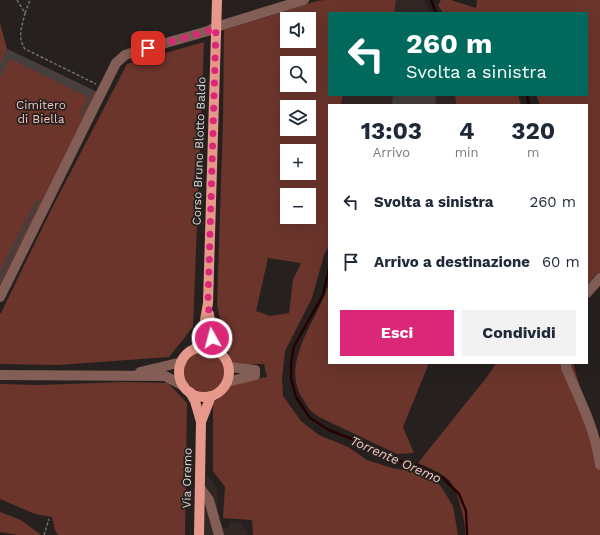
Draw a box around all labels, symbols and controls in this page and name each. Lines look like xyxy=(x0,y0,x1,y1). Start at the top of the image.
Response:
map controls xyxy=(280,12,316,224)
button: sound xyxy=(280,12,316,48)
text: 260 m xyxy=(406,27,492,60)
icon: left xyxy=(340,28,392,80)
pin xyxy=(131,31,165,65)
icon: arrive xyxy=(137,37,159,59)
button: search xyxy=(280,56,316,92)
text: Svolta a sinistra xyxy=(406,61,547,82)
street label: Corso Bruno Blotto Baldo xyxy=(189,76,209,226)
park label: Cimitero di Biella xyxy=(16,98,66,126)
button: layers xyxy=(280,100,316,136)
text: 13:03 xyxy=(361,117,422,145)
text: 4 xyxy=(459,117,474,145)
text: 320 xyxy=(511,117,555,145)
button: + xyxy=(280,144,316,180)
text: Arrivo xyxy=(373,145,410,160)
text: min xyxy=(455,145,479,160)
text: m xyxy=(527,145,539,160)
button: − xyxy=(280,188,316,224)
icon: left xyxy=(340,191,362,213)
text: Svolta a sinistra xyxy=(374,193,494,211)
text: 260 m xyxy=(529,193,576,211)
icon: arrive xyxy=(340,251,362,273)
text: Arrivo a destinazione xyxy=(374,253,530,271)
text: 60 m xyxy=(542,253,580,271)
button: Esci xyxy=(340,310,454,356)
button: Condividi xyxy=(462,310,576,356)
position arrow xyxy=(191,317,233,359)
water label: Torrente Oremo xyxy=(348,433,444,486)
street label: Via Oremo xyxy=(179,447,195,509)

